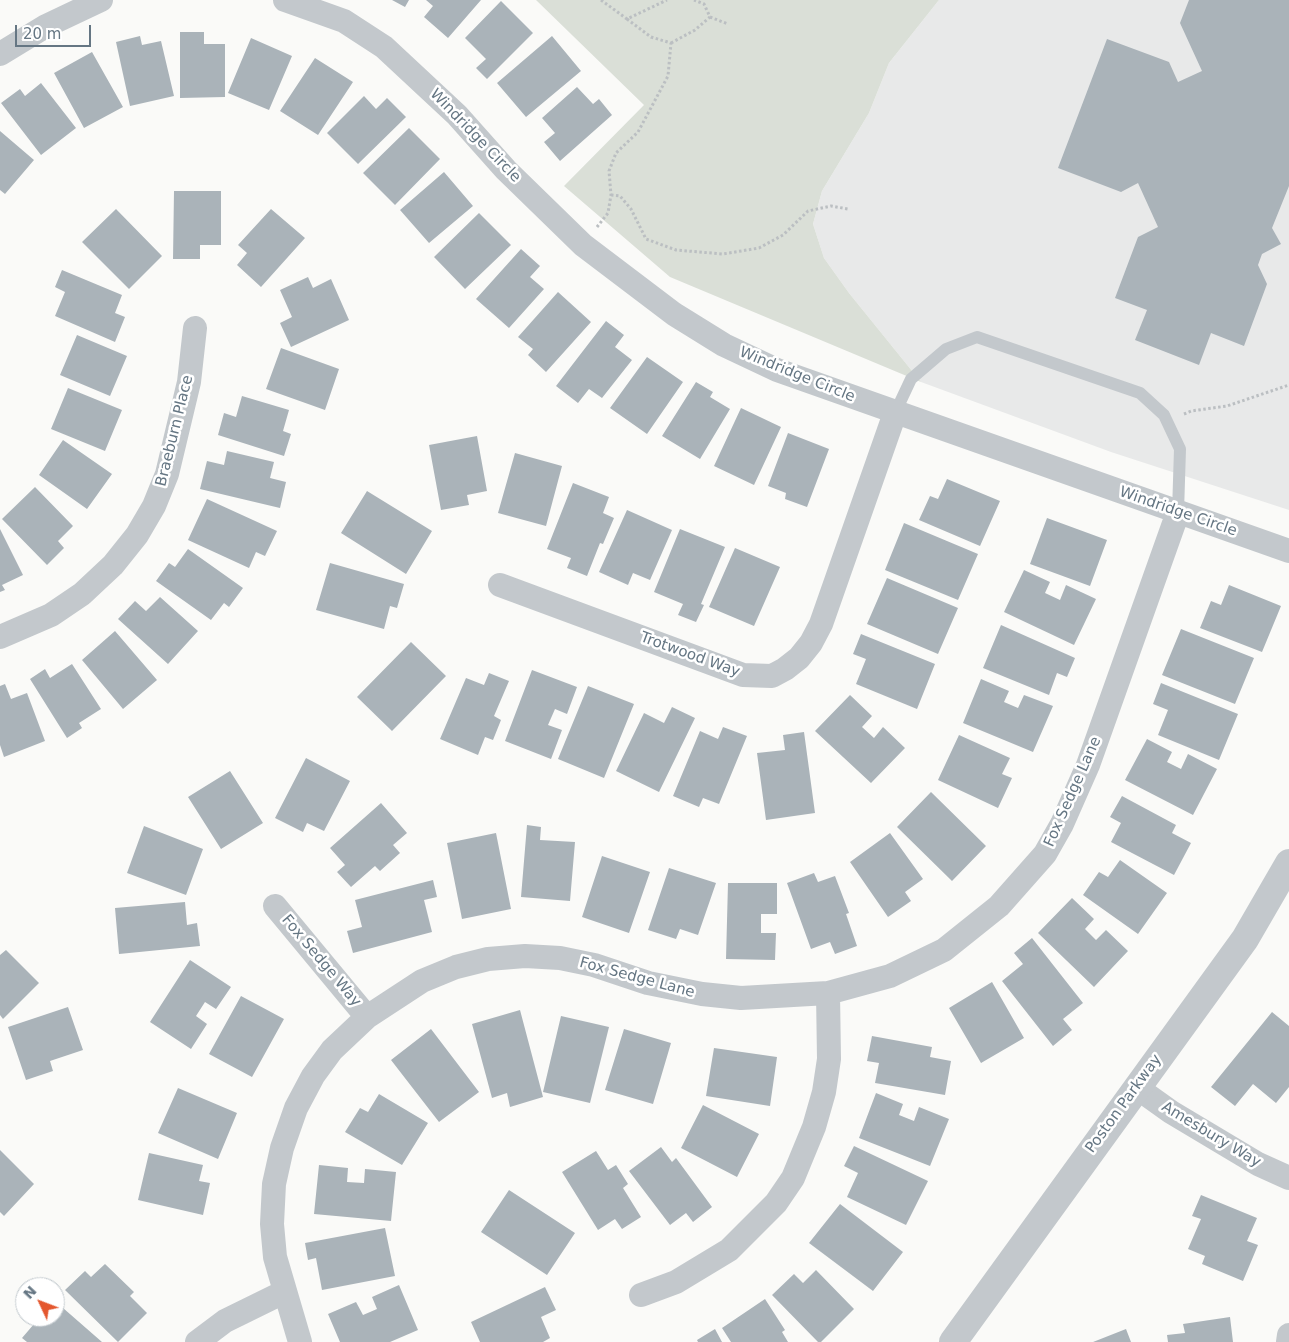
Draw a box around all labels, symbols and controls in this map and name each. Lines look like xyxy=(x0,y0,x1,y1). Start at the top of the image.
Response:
scale bar xyxy=(18,15,94,47)
text: 20 m xyxy=(23,25,61,43)
street label: Windridge Circle xyxy=(426,85,524,187)
street label: Windridge Circle xyxy=(737,344,857,406)
street label: Braeburn Place xyxy=(152,374,198,488)
street label: Windridge Circle xyxy=(1117,483,1239,541)
street label: Trotwood Way xyxy=(638,629,742,681)
street label: Fox Sedge Lane xyxy=(1041,734,1105,850)
street label: Fox Sedge Way xyxy=(277,911,365,1011)
street label: Fox Sedge Lane xyxy=(577,954,697,1002)
street label: Poston Parkway xyxy=(1082,1051,1166,1157)
street label: Amesbury Way xyxy=(1158,1098,1264,1172)
north arrow xyxy=(15,1277,65,1327)
text: N xyxy=(20,1283,40,1302)

